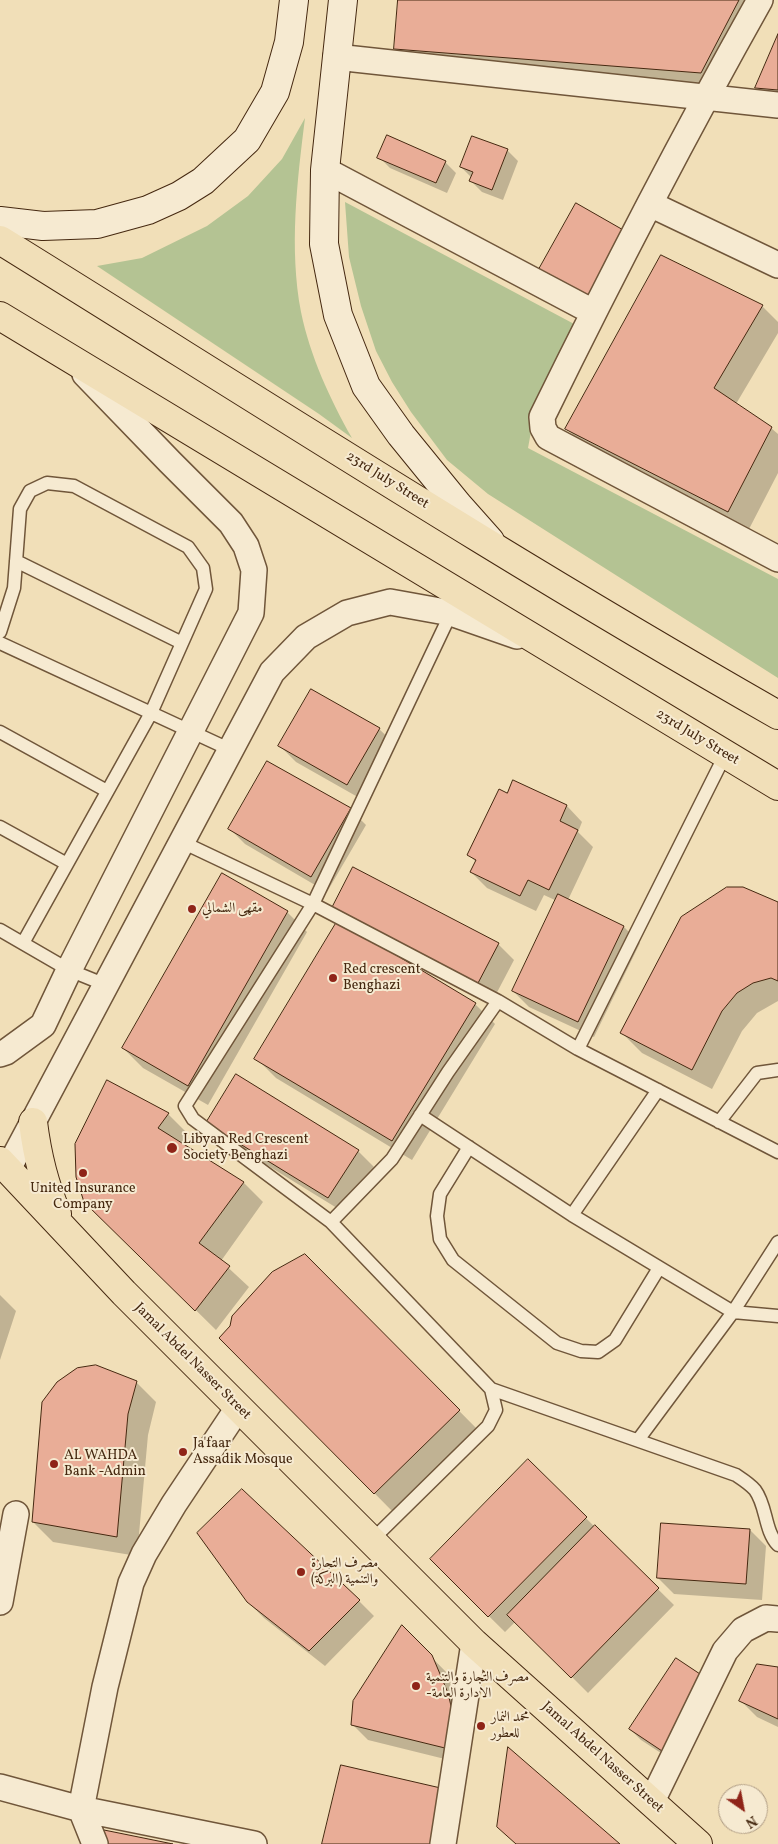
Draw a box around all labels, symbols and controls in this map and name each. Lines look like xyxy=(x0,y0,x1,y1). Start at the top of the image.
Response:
street label: 23rd July Street xyxy=(342,449,432,513)
street label: 23rd July Street xyxy=(652,706,742,770)
place label: مقهى الشمالي xyxy=(202,901,262,917)
marker: مقهى الشمالي xyxy=(186,903,198,915)
place label: Red crescent Benghazi xyxy=(343,962,421,994)
marker: Red crescent Benghazi xyxy=(327,972,339,984)
place label: Libyan Red Crescent Society Benghazi xyxy=(183,1132,309,1164)
marker: Libyan Red Crescent Society Benghazi xyxy=(165,1141,179,1155)
marker: United Insurance Company xyxy=(77,1167,89,1179)
place label: United Insurance Company xyxy=(30,1181,136,1214)
street label: Jamal Abdel Nasser Street xyxy=(130,1300,254,1424)
place label: Ja'faar Assadik Mosque xyxy=(193,1436,293,1468)
marker: Ja'faar Assadik Mosque xyxy=(177,1446,189,1458)
place label: AL WAHDA Bank -Admin xyxy=(64,1448,146,1480)
marker: AL WAHDA Bank -Admin xyxy=(48,1458,60,1470)
place label: مصرف التجارة والتنمية (البركة) xyxy=(311,1556,378,1588)
marker: مصرف التجارة والتنمية (البركة) xyxy=(295,1566,307,1578)
place label: مصرف التجارة والتنمية -الادارة العامة xyxy=(426,1670,529,1702)
marker: مصرف التجارة والتنمية -الادارة العامة xyxy=(410,1680,422,1692)
street label: Jamal Abdel Nasser Street xyxy=(538,1699,666,1817)
place label: محمد النمار للعطور xyxy=(491,1710,529,1742)
marker: محمد النمار للعطور xyxy=(475,1720,487,1732)
north arrow xyxy=(718,1784,768,1834)
text: N xyxy=(741,1810,760,1832)

